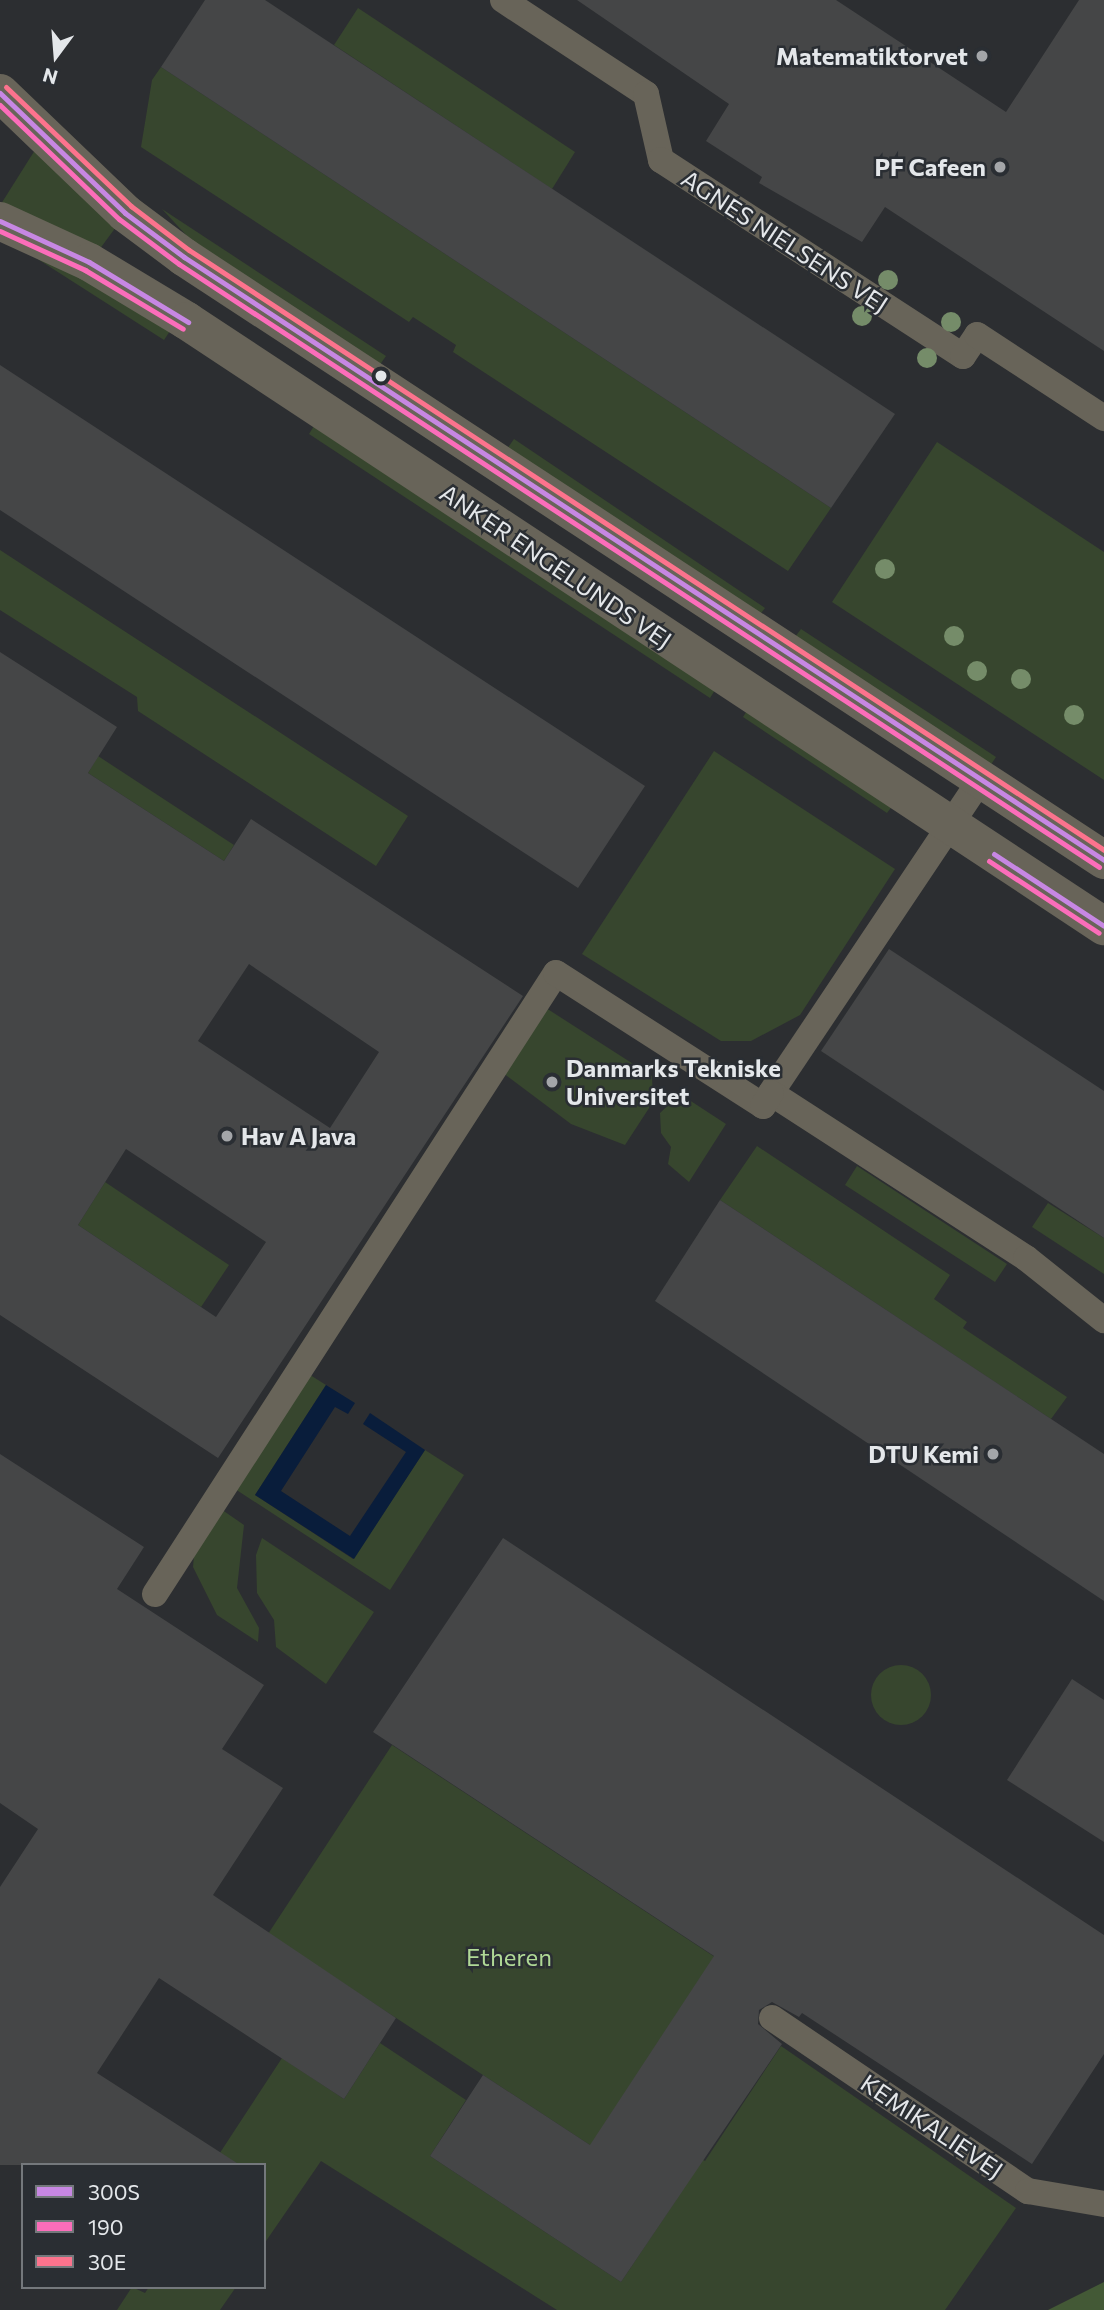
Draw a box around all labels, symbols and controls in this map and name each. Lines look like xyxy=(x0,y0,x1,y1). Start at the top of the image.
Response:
north arrow xyxy=(21,21,91,91)
place label: Matematiktorvet xyxy=(776,42,968,70)
marker: Matematiktorvet xyxy=(974,48,990,64)
text: N xyxy=(40,64,60,90)
place label: PF Cafeen xyxy=(874,153,986,181)
marker: PF Cafeen xyxy=(992,159,1008,175)
street label: AGNES NIELSENS VEJ xyxy=(677,164,893,318)
unlabelled marker xyxy=(374,369,388,383)
street label: ANKER ENGELUNDS VEJ xyxy=(435,478,677,654)
place label: Danmarks Tekniske Universitet xyxy=(566,1054,781,1110)
marker: Danmarks Tekniske Universitet xyxy=(544,1074,560,1090)
place label: Hav A Java xyxy=(241,1122,356,1150)
marker: Hav A Java xyxy=(219,1128,235,1144)
place label: DTU Kemi xyxy=(868,1440,979,1468)
marker: DTU Kemi xyxy=(985,1446,1001,1462)
park label: Etheren xyxy=(466,1943,552,1971)
street label: KEMIKALIEVEJ xyxy=(856,2068,1008,2184)
legend xyxy=(21,2163,266,2289)
text: 300S xyxy=(88,2179,140,2204)
text: 190 xyxy=(88,2214,123,2239)
text: 30E xyxy=(88,2249,126,2274)

